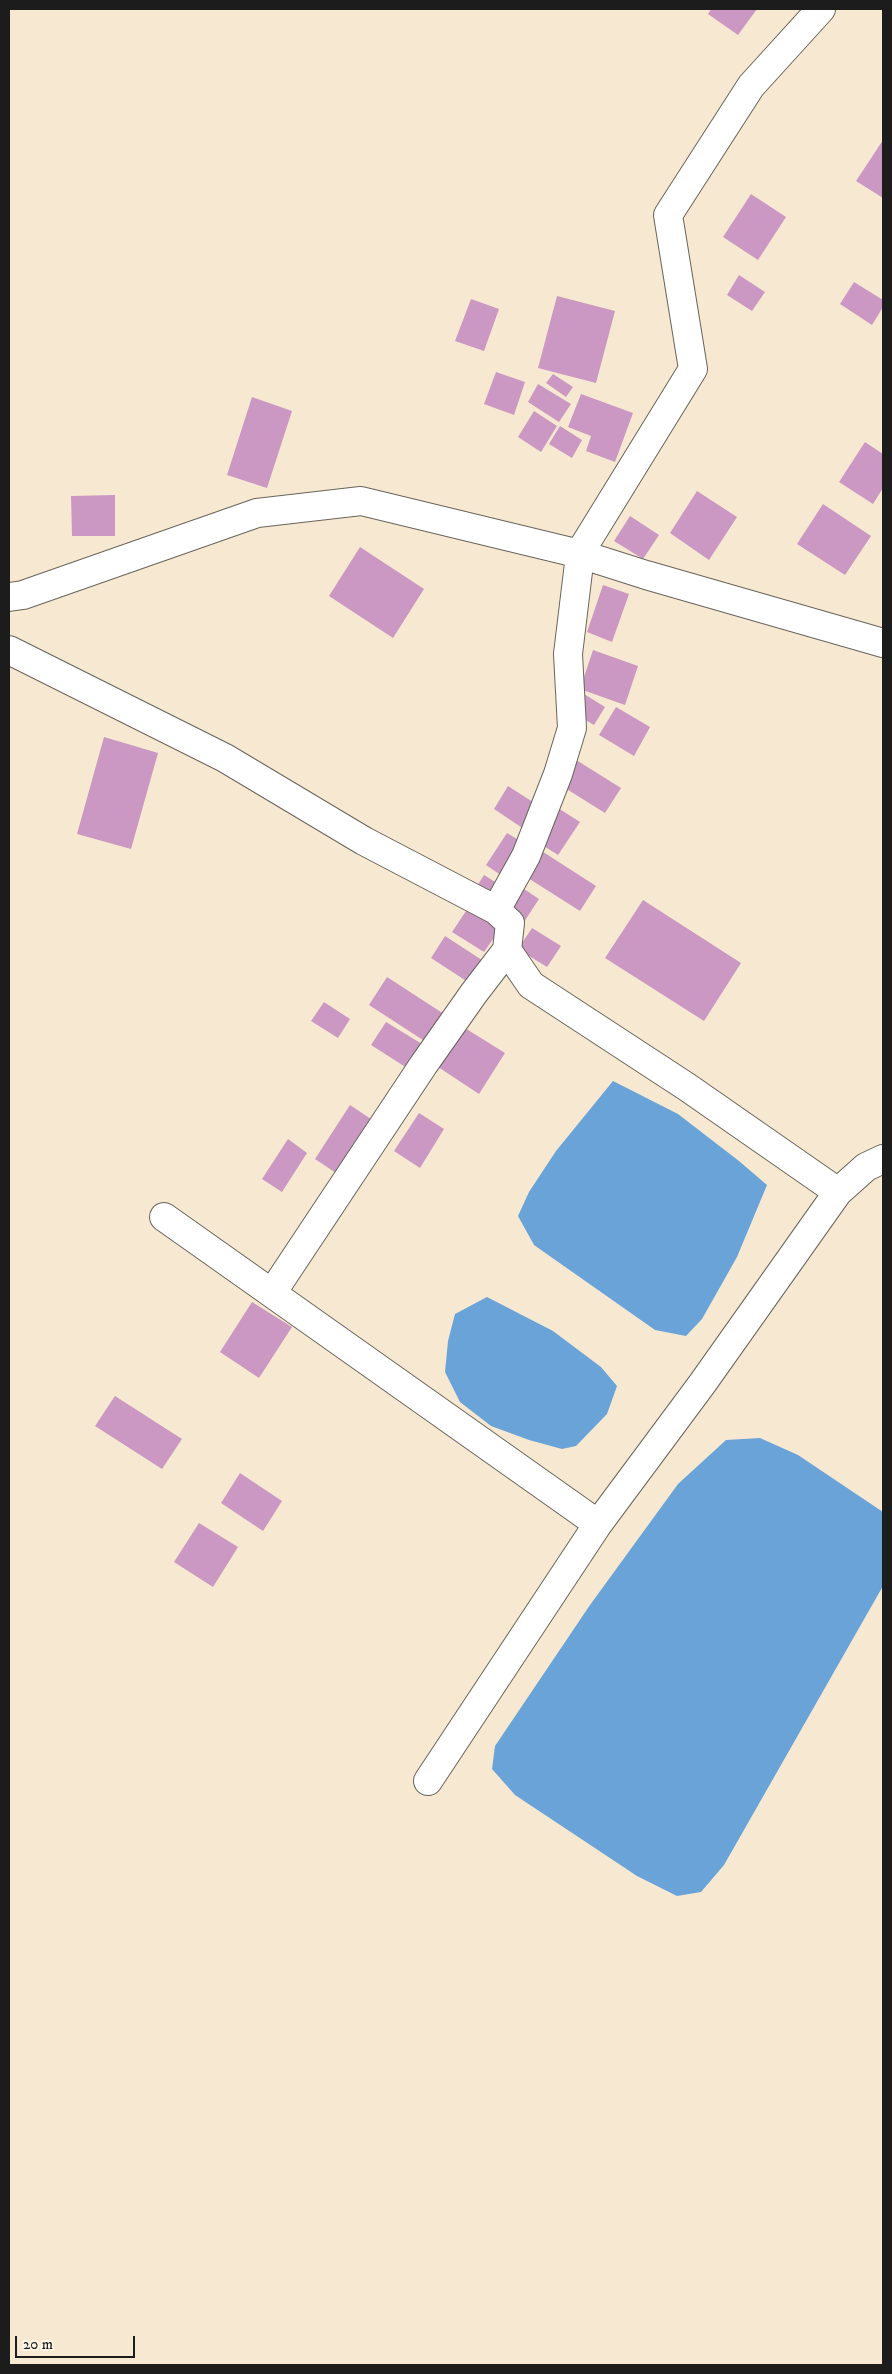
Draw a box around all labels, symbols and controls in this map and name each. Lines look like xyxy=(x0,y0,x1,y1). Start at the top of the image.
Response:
scale bar xyxy=(18,2326,138,2358)
text: 20 m xyxy=(23,2335,53,2354)

